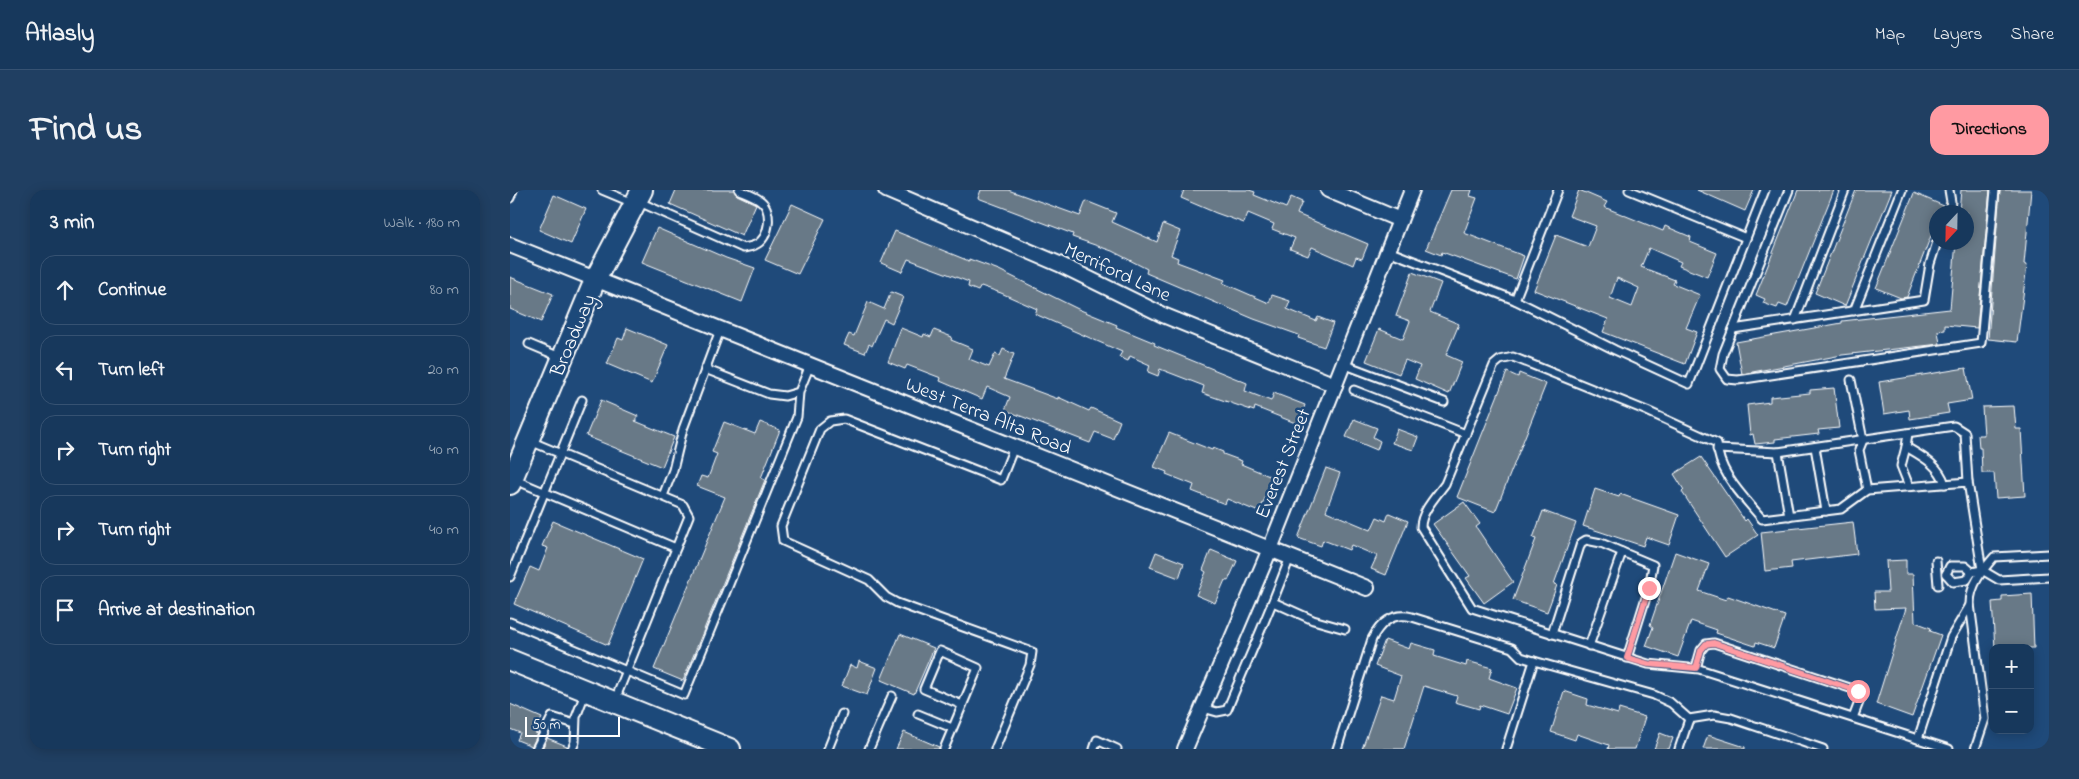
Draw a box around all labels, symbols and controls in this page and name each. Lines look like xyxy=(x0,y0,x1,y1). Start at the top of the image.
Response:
text: Atlasly xyxy=(25,17,94,52)
text: Map xyxy=(1875,22,1905,48)
text: Layers xyxy=(1933,22,1983,48)
text: Share xyxy=(2011,22,2054,48)
text: Find us xyxy=(30,105,142,156)
button: Directions xyxy=(1930,105,2049,155)
north arrow xyxy=(1929,205,1974,250)
text: 3 min xyxy=(50,208,94,238)
text: Walk · 180 m xyxy=(383,211,460,235)
street label: Merriford Lane xyxy=(1059,236,1175,311)
icon: ahead xyxy=(51,276,79,304)
text: Continue xyxy=(98,277,166,304)
text: 80 m xyxy=(430,278,459,302)
street label: Broadway xyxy=(544,290,605,383)
icon: left xyxy=(51,356,79,384)
text: Turn left xyxy=(98,357,165,384)
text: 20 m xyxy=(428,358,459,382)
street label: West Terra Alta Road xyxy=(901,371,1075,464)
street label: Everest Street xyxy=(1249,404,1320,524)
icon: right xyxy=(51,436,79,464)
text: Turn right xyxy=(98,437,171,464)
text: 40 m xyxy=(429,438,459,462)
icon: right xyxy=(51,516,79,544)
text: Turn right xyxy=(98,517,171,544)
text: 40 m xyxy=(429,518,459,542)
route end xyxy=(1638,577,1661,600)
icon: arrive xyxy=(51,596,79,624)
text: Arrive at destination xyxy=(98,597,255,624)
map controls xyxy=(1989,644,2034,734)
button: + xyxy=(1989,644,2034,689)
route start xyxy=(1847,680,1870,703)
button: − xyxy=(1989,689,2034,734)
scale bar xyxy=(525,714,620,737)
text: 50 m xyxy=(532,715,560,736)

